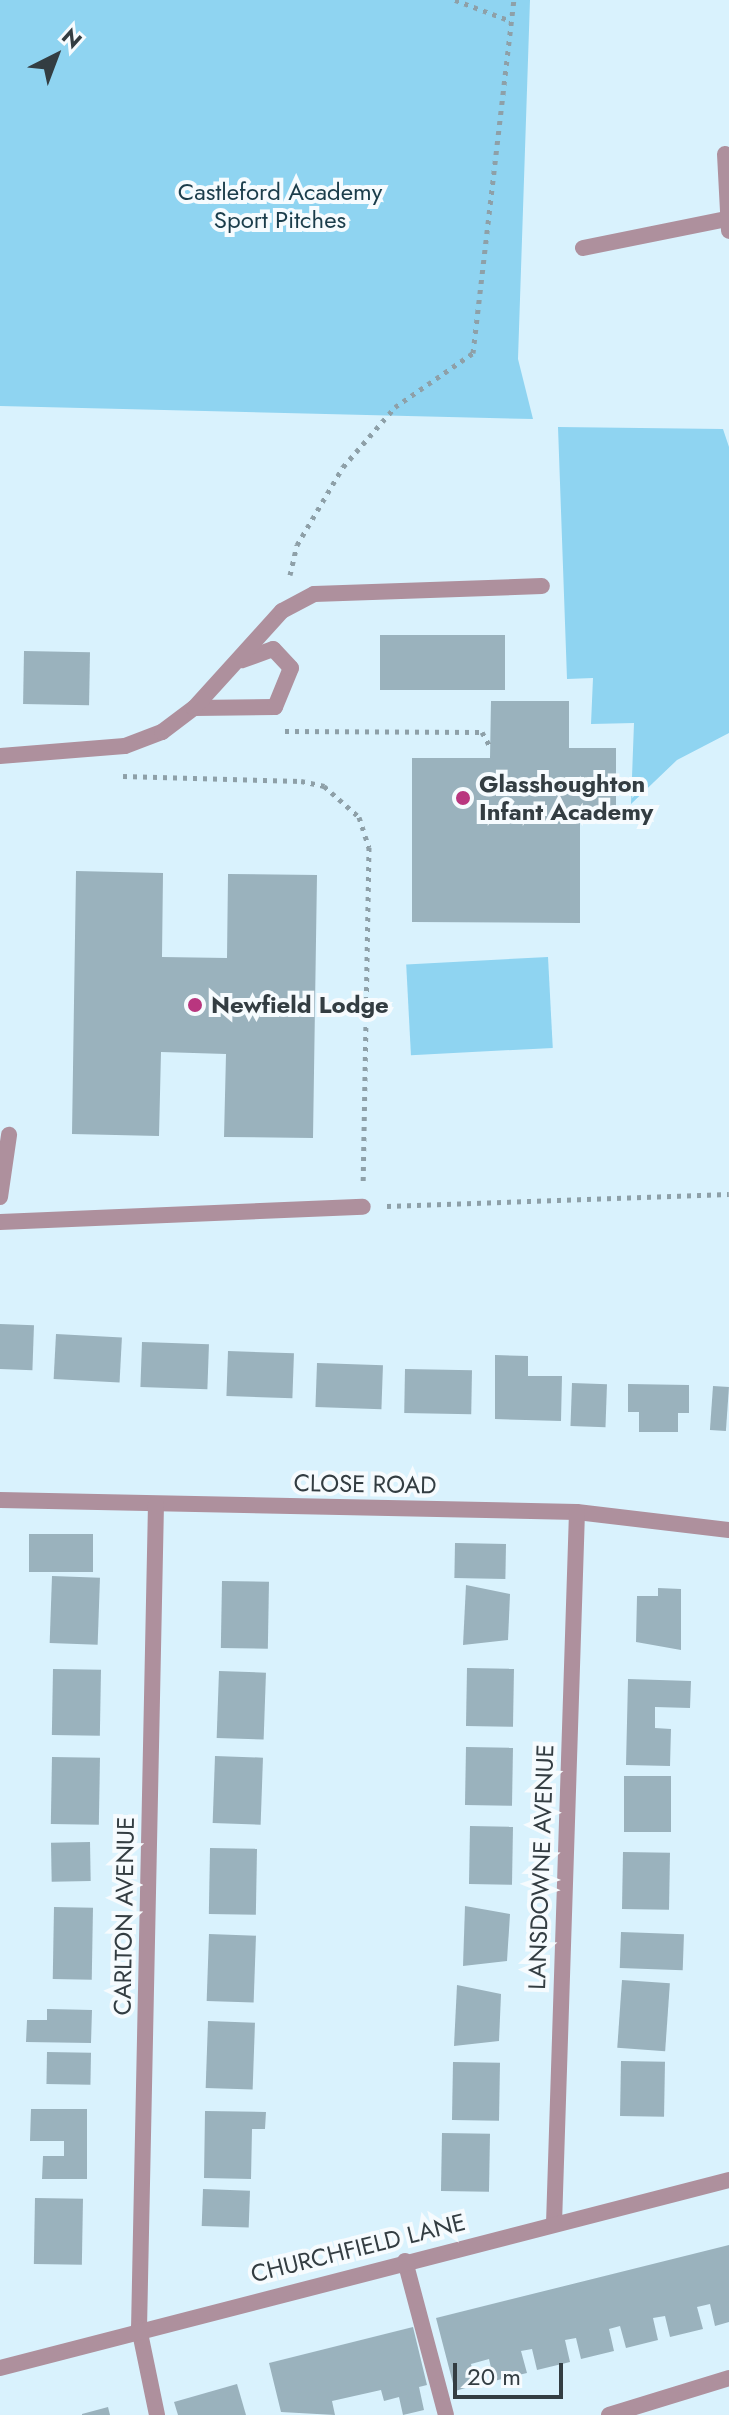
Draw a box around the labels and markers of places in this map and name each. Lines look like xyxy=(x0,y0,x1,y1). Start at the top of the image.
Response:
place label: Glasshoughton Infant Academy xyxy=(479,770,653,826)
marker: Glasshoughton Infant Academy xyxy=(454,789,472,807)
place label: Newfield Lodge xyxy=(211,991,389,1019)
marker: Newfield Lodge xyxy=(186,996,204,1014)

